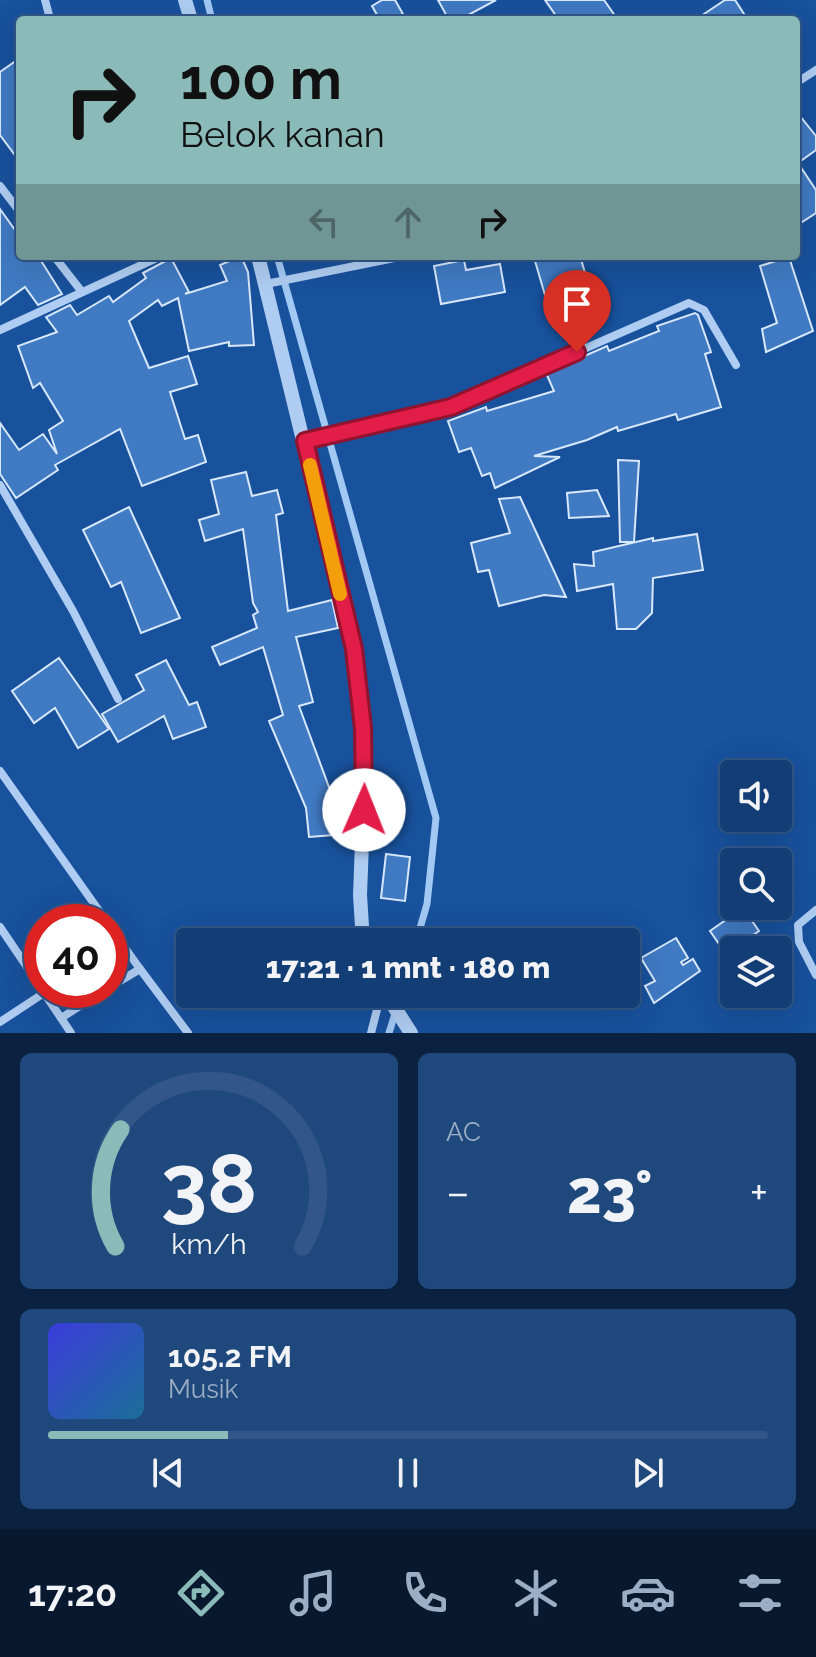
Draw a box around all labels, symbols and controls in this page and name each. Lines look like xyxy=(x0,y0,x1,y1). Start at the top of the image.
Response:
text: 100 m xyxy=(180,46,342,112)
icon: right xyxy=(48,48,152,152)
text: Belok kanan xyxy=(180,113,385,155)
icon: left xyxy=(302,200,346,244)
icon: ahead xyxy=(386,200,430,244)
icon: right xyxy=(470,200,514,244)
pin xyxy=(543,270,611,352)
icon: arrive xyxy=(555,282,599,326)
map controls xyxy=(720,760,792,1008)
button: sound xyxy=(720,760,792,832)
position arrow xyxy=(322,768,406,852)
button: search xyxy=(720,848,792,920)
speed limit sign: 40 xyxy=(24,904,128,1008)
button: layers xyxy=(720,936,792,1008)
text: 17:21 · 1 mnt · 180 m xyxy=(266,950,550,985)
text: AC xyxy=(446,1117,481,1147)
text: 38 xyxy=(161,1135,257,1232)
text: 23° xyxy=(567,1157,653,1227)
text: − xyxy=(446,1167,470,1218)
text: + xyxy=(750,1167,768,1218)
text: km/h xyxy=(171,1227,247,1261)
text: 105.2 FM xyxy=(168,1339,292,1374)
text: Musik xyxy=(168,1374,238,1404)
icon: previous xyxy=(146,1451,190,1495)
icon: pause xyxy=(386,1451,430,1495)
icon: next xyxy=(626,1451,670,1495)
icon: directions xyxy=(173,1565,229,1621)
icon: music xyxy=(285,1565,341,1621)
icon: phone xyxy=(397,1565,453,1621)
icon: climate xyxy=(508,1565,564,1621)
icon: car xyxy=(620,1565,676,1621)
icon: filters xyxy=(732,1565,788,1621)
text: 17:20 xyxy=(28,1572,117,1614)

